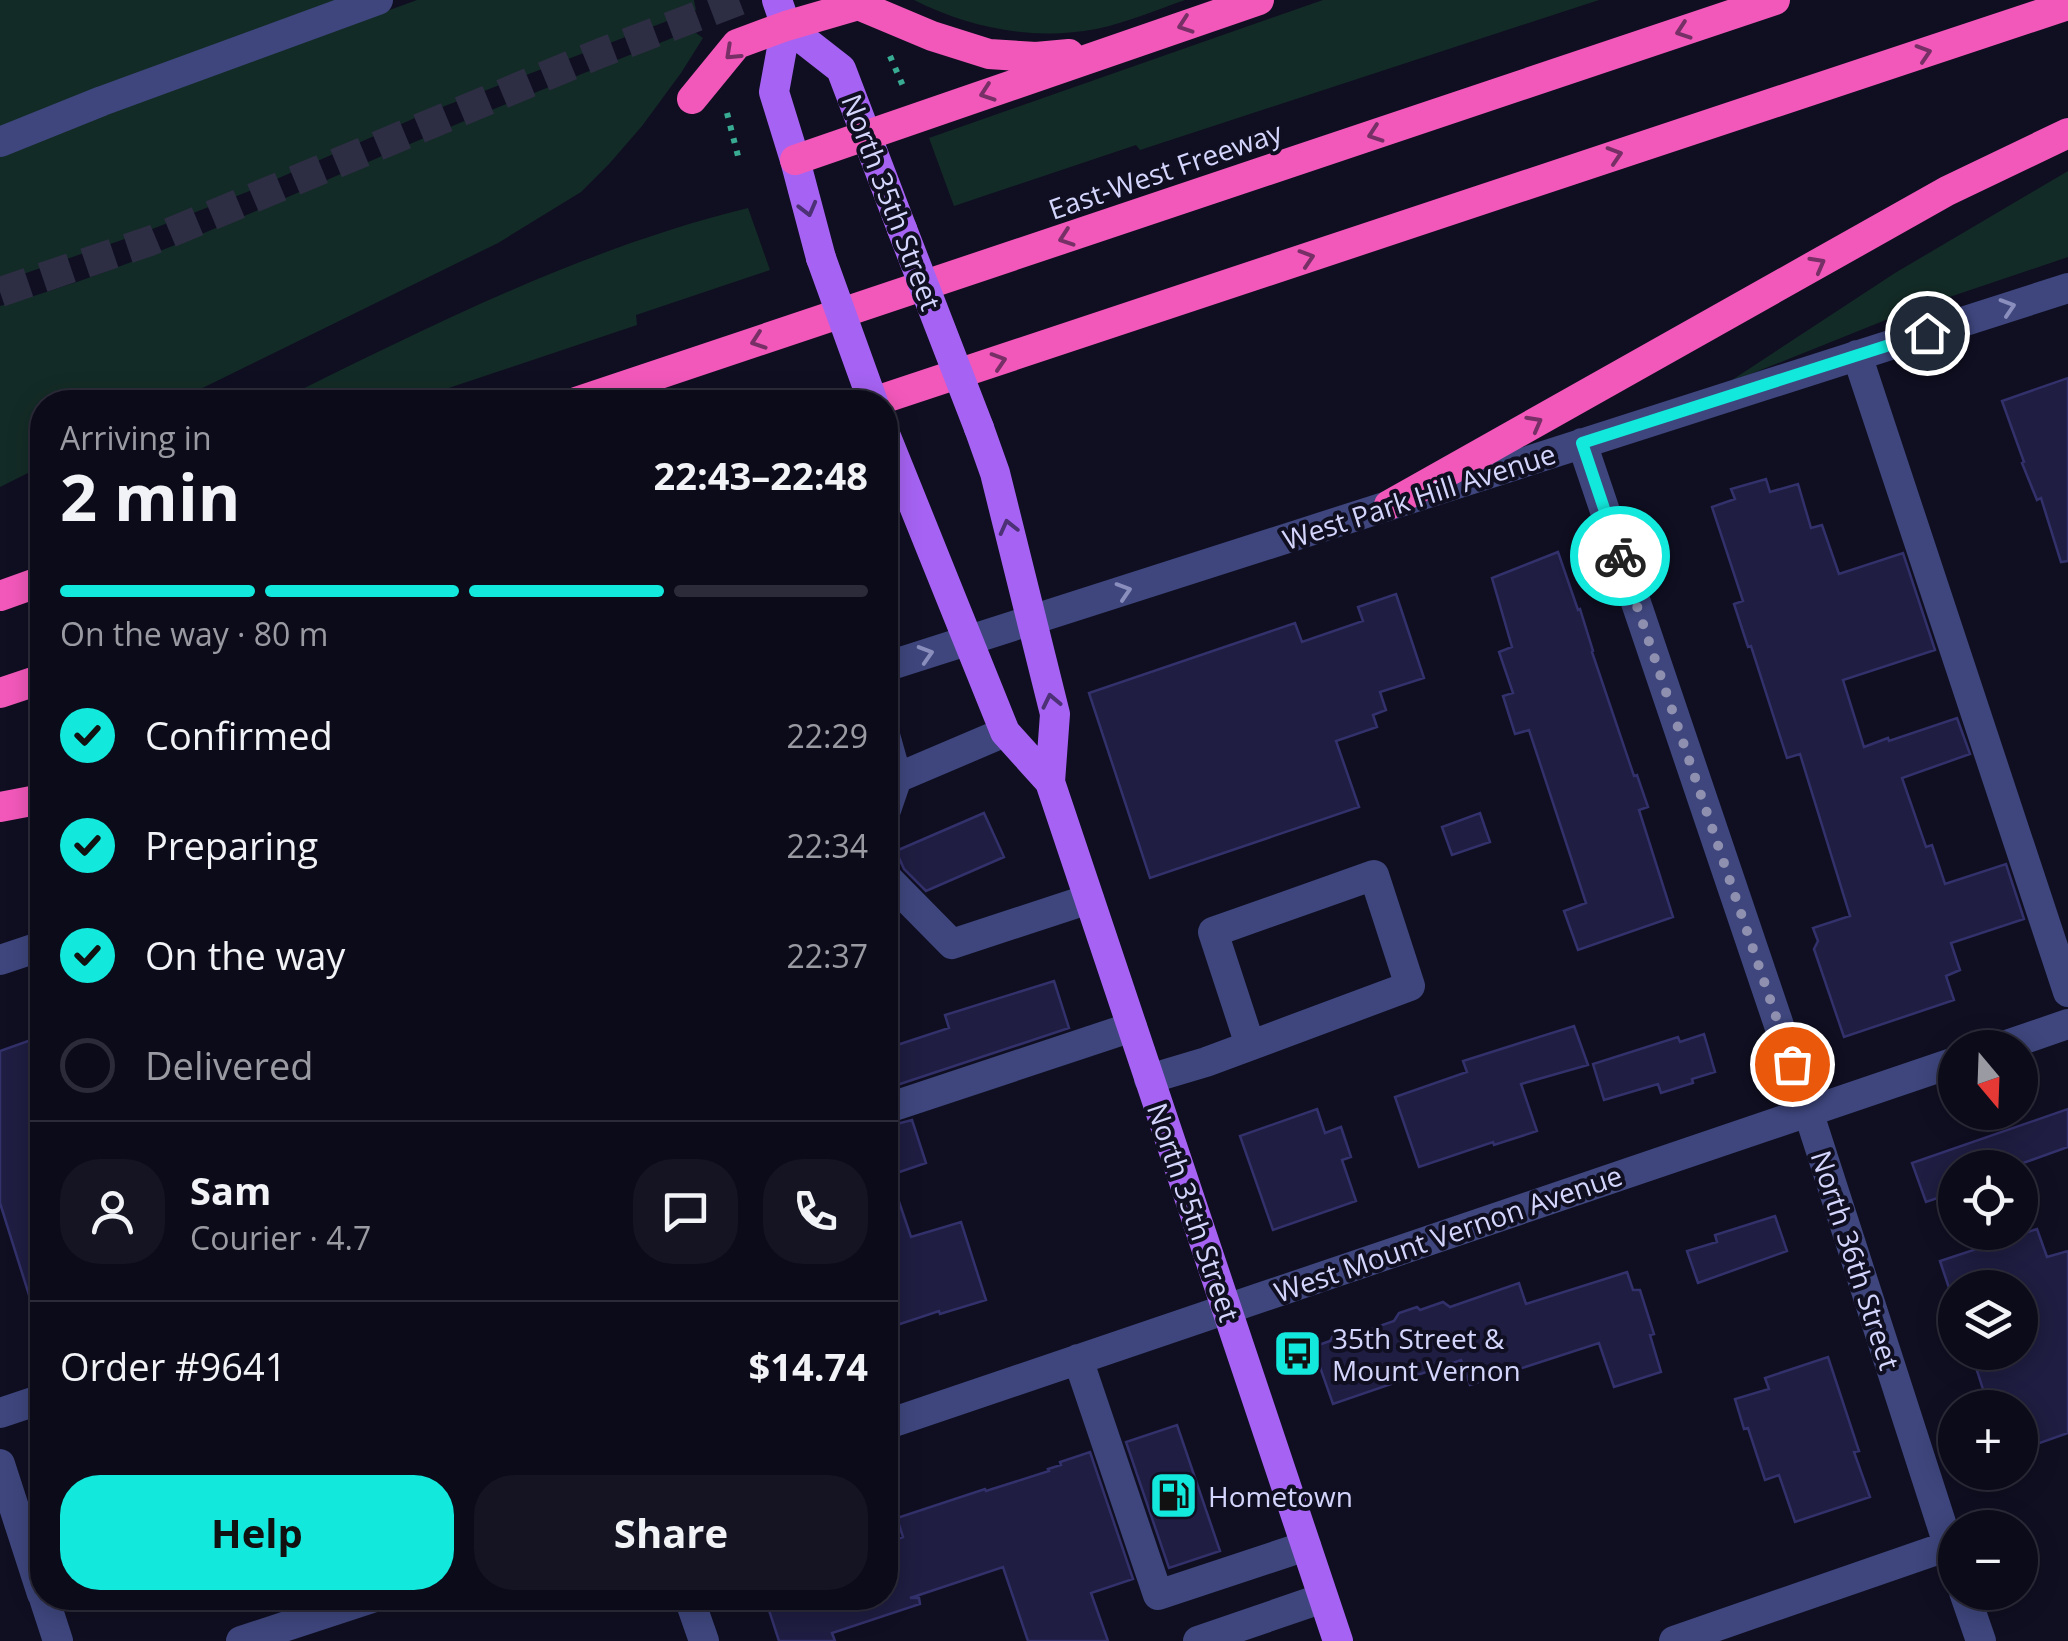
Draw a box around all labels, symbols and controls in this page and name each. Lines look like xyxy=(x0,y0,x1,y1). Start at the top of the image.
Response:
one-way arrow xyxy=(1178,13,1195,34)
one-way arrow xyxy=(1675,19,1692,40)
one-way arrow xyxy=(725,41,743,59)
one-way arrow xyxy=(1914,44,1931,64)
one-way arrow xyxy=(979,81,996,102)
street label: North 35th Street xyxy=(833,89,951,315)
street label: East-West Freeway xyxy=(1043,112,1288,228)
one-way arrow xyxy=(1367,123,1384,143)
one-way arrow xyxy=(1606,147,1623,167)
one-way arrow xyxy=(796,200,817,217)
one-way arrow xyxy=(1059,226,1076,246)
one-way arrow xyxy=(1297,249,1315,270)
one-way arrow xyxy=(1807,256,1825,276)
pin xyxy=(1885,291,1970,376)
one-way arrow xyxy=(1999,298,2016,318)
icon: home xyxy=(1900,306,1955,361)
one-way arrow xyxy=(751,330,768,350)
one-way arrow xyxy=(989,352,1006,372)
one-way arrow xyxy=(1524,415,1542,435)
text: Arriving in xyxy=(60,416,212,459)
street label: West Park Hill Avenue xyxy=(1278,434,1560,558)
text: 22:43–22:48 xyxy=(654,449,868,501)
text: 2 min xyxy=(60,452,240,540)
courier xyxy=(1570,506,1670,606)
one-way arrow xyxy=(999,519,1020,536)
icon: bike xyxy=(1593,529,1648,584)
one-way arrow xyxy=(1115,583,1132,603)
text: On the way · 80 m xyxy=(60,612,328,655)
one-way arrow xyxy=(917,645,934,665)
one-way arrow xyxy=(1042,693,1063,710)
icon: check xyxy=(60,708,115,763)
text: Confirmed xyxy=(145,709,333,761)
text: 22:29 xyxy=(786,714,868,757)
icon: check xyxy=(60,818,115,873)
text: Preparing xyxy=(145,819,318,871)
text: 22:34 xyxy=(786,824,868,867)
icon: check xyxy=(60,928,115,983)
text: On the way xyxy=(145,929,345,981)
text: 22:37 xyxy=(786,934,868,977)
pin xyxy=(1750,1022,1835,1107)
north arrow xyxy=(1938,1030,2038,1130)
map controls xyxy=(1938,1030,2038,1610)
icon: bag xyxy=(1765,1037,1820,1092)
text: Delivered xyxy=(145,1039,314,1091)
street label: North 35th Street xyxy=(1139,1098,1249,1326)
street label: North 36th Street xyxy=(1803,1145,1909,1375)
button: locate xyxy=(1938,1150,2038,1250)
street label: West Mount Vernon Avenue xyxy=(1269,1156,1627,1310)
button: person xyxy=(60,1159,165,1264)
button: chat xyxy=(633,1159,738,1264)
button: phone xyxy=(763,1159,868,1264)
text: Sam xyxy=(190,1164,271,1216)
text: Courier · 4.7 xyxy=(190,1216,371,1259)
button: layers xyxy=(1938,1270,2038,1370)
place label: 35th Street & Mount Vernon xyxy=(1332,1319,1521,1389)
bus stop icon: 35th Street & Mount Vernon xyxy=(1271,1328,1323,1380)
text: Order #9641 xyxy=(60,1340,287,1392)
text: $14.74 xyxy=(749,1340,868,1392)
button: + xyxy=(1938,1390,2038,1490)
fuel station icon: Hometown xyxy=(1147,1470,1199,1522)
button: Help xyxy=(60,1475,454,1590)
button: Share xyxy=(474,1475,868,1590)
place label: Hometown xyxy=(1208,1477,1353,1515)
button: − xyxy=(1938,1510,2038,1610)

